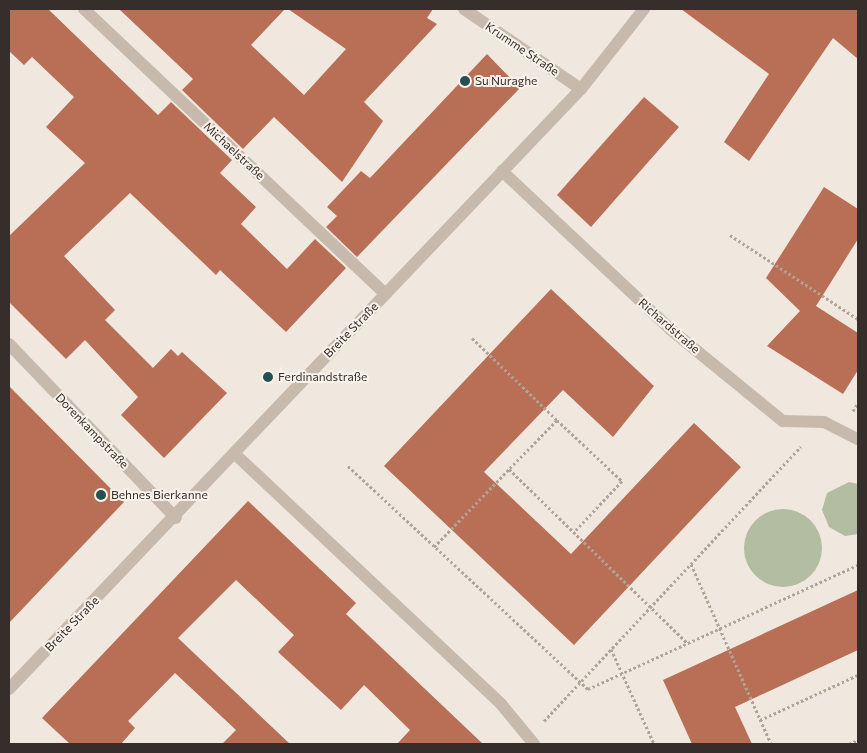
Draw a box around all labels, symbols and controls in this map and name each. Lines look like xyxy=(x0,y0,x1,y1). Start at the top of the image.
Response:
street label: Krumme Straße xyxy=(483,19,561,79)
place label: Su Nuraghe xyxy=(475,74,537,88)
marker: Su Nuraghe xyxy=(459,75,471,87)
street label: Michaelstraße xyxy=(201,119,267,183)
street label: Richardstraße xyxy=(635,295,703,357)
street label: Breite Straße xyxy=(321,299,381,361)
place label: Ferdinandstraße xyxy=(278,370,367,384)
marker: Ferdinandstraße xyxy=(262,371,274,383)
street label: Dorenkampstraße xyxy=(52,390,132,472)
place label: Behnes Bierkanne xyxy=(111,488,208,502)
marker: Behnes Bierkanne xyxy=(95,489,107,501)
street label: Breite Straße xyxy=(42,593,102,655)

